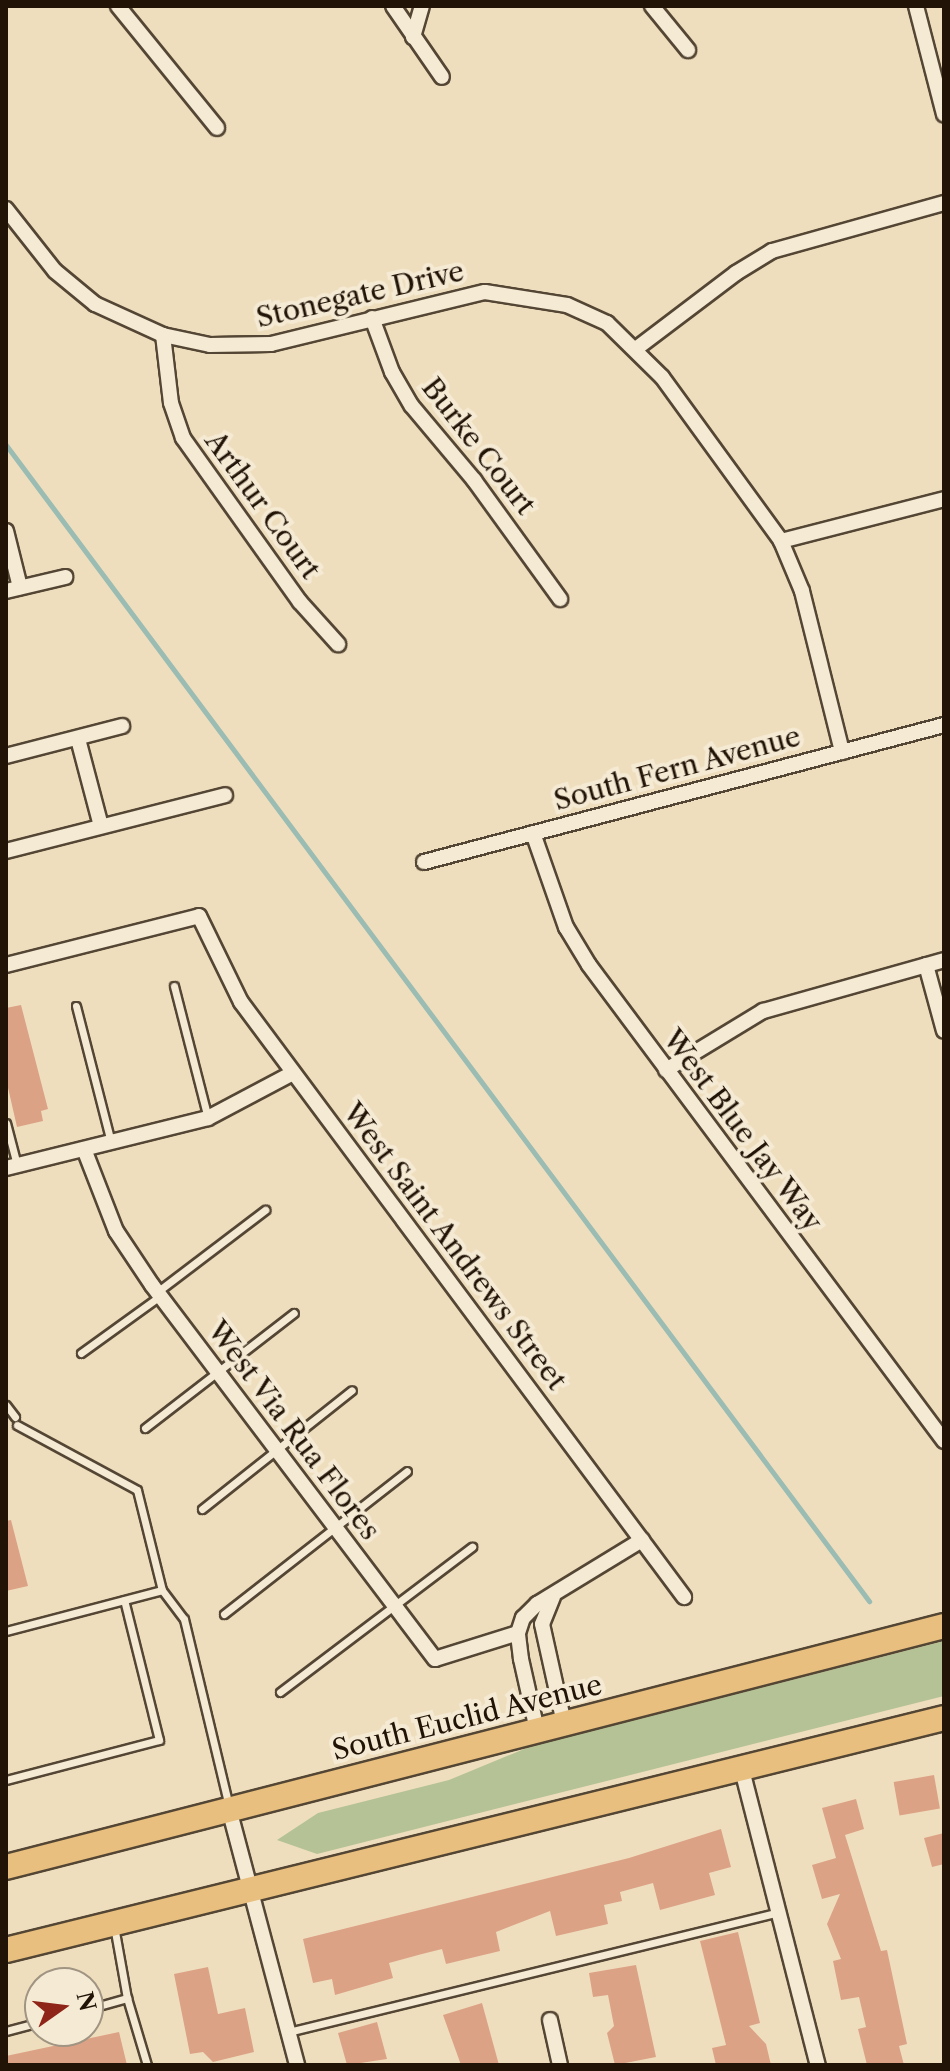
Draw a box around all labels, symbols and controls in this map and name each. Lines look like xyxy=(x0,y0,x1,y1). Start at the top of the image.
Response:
street label: Stonegate Drive xyxy=(253,254,467,334)
street label: Burke Court xyxy=(415,371,543,521)
street label: Arthur Court xyxy=(198,425,328,585)
street label: South Fern Avenue xyxy=(549,719,805,817)
street label: West Blue Jay Way xyxy=(656,1022,830,1238)
street label: West Saint Andrews Street xyxy=(336,1095,574,1397)
street label: West Via Rua Flores xyxy=(200,1313,388,1547)
street label: South Euclid Avenue xyxy=(328,1667,606,1767)
north arrow xyxy=(24,1967,104,2047)
text: N xyxy=(70,1989,101,2014)

